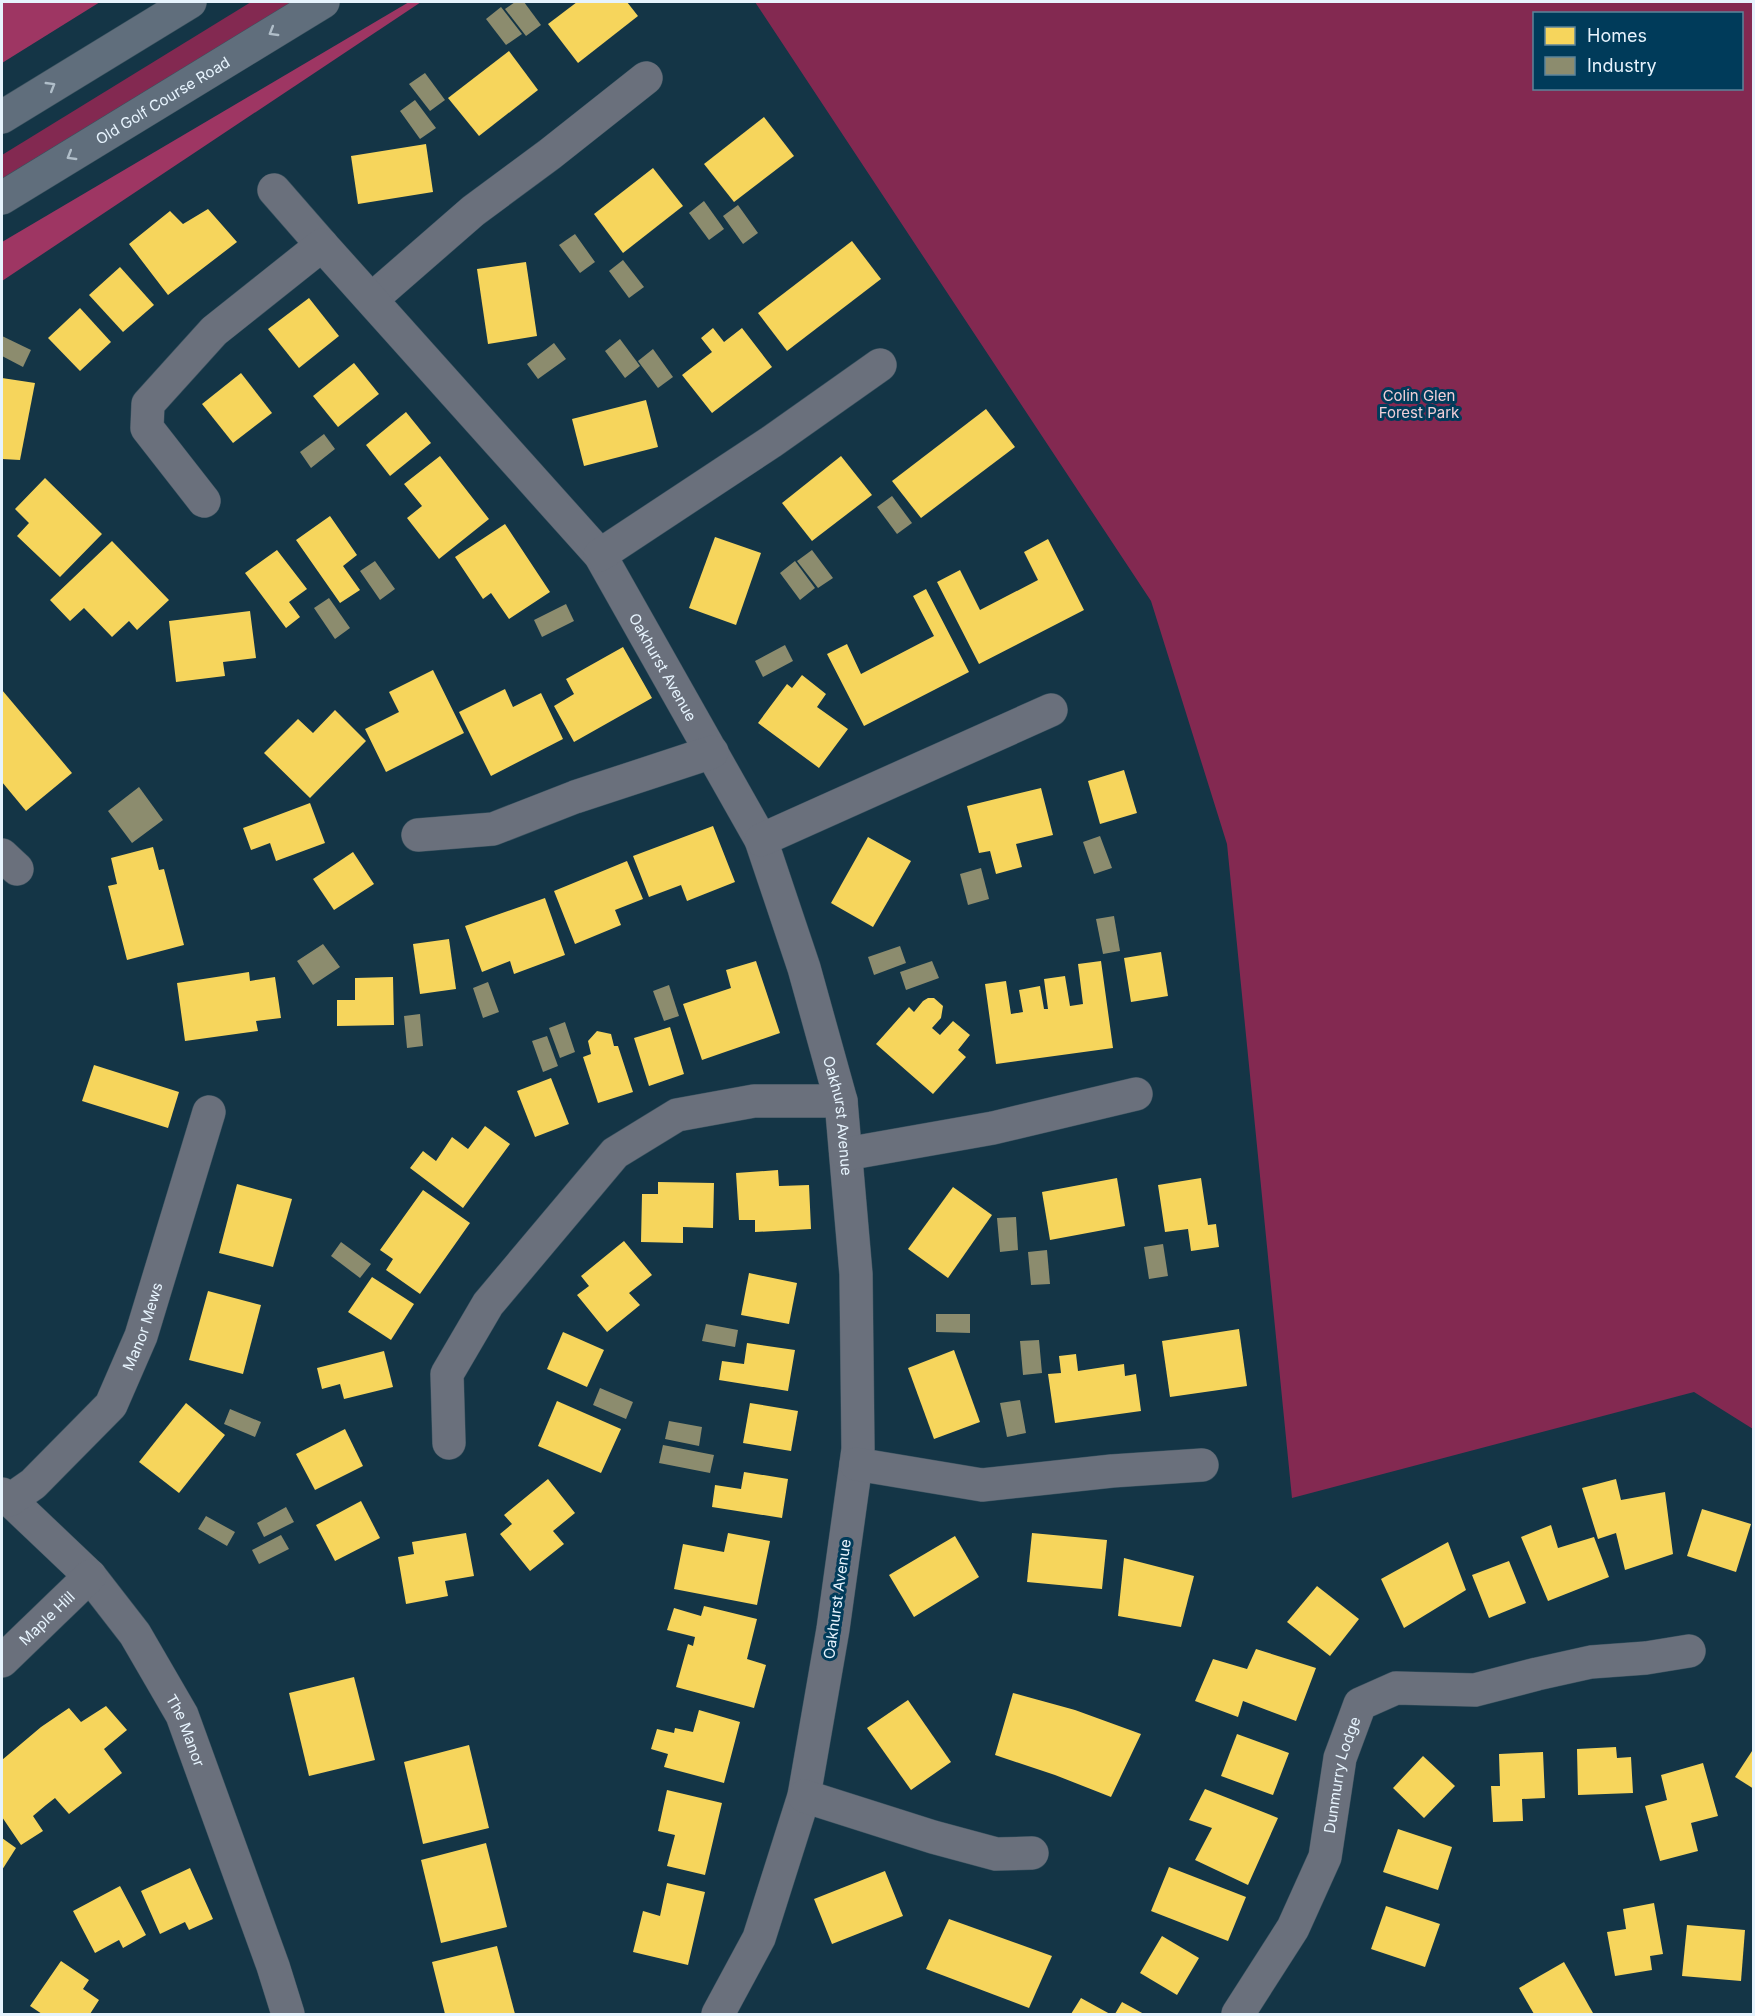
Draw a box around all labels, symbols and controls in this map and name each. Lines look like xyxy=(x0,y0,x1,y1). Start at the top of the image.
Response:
legend xyxy=(1533,12,1743,90)
one-way arrow xyxy=(269,25,279,37)
text: Homes xyxy=(1587,25,1647,46)
street label: Old Golf Course Road xyxy=(92,52,233,148)
text: Industry xyxy=(1587,55,1657,76)
one-way arrow xyxy=(45,82,55,94)
one-way arrow xyxy=(67,148,77,160)
park label: Colin Glen Forest Park xyxy=(1379,386,1460,422)
street label: Oakhurst Avenue xyxy=(625,609,701,724)
street label: Oakhurst Avenue xyxy=(819,1054,857,1176)
street label: Manor Mews xyxy=(118,1280,166,1373)
street label: Oakhurst Avenue xyxy=(819,1538,855,1660)
street label: Maple Hill xyxy=(15,1587,78,1649)
street label: The Manor xyxy=(162,1690,209,1769)
street label: Dunmurry Lodge xyxy=(1319,1714,1364,1834)

